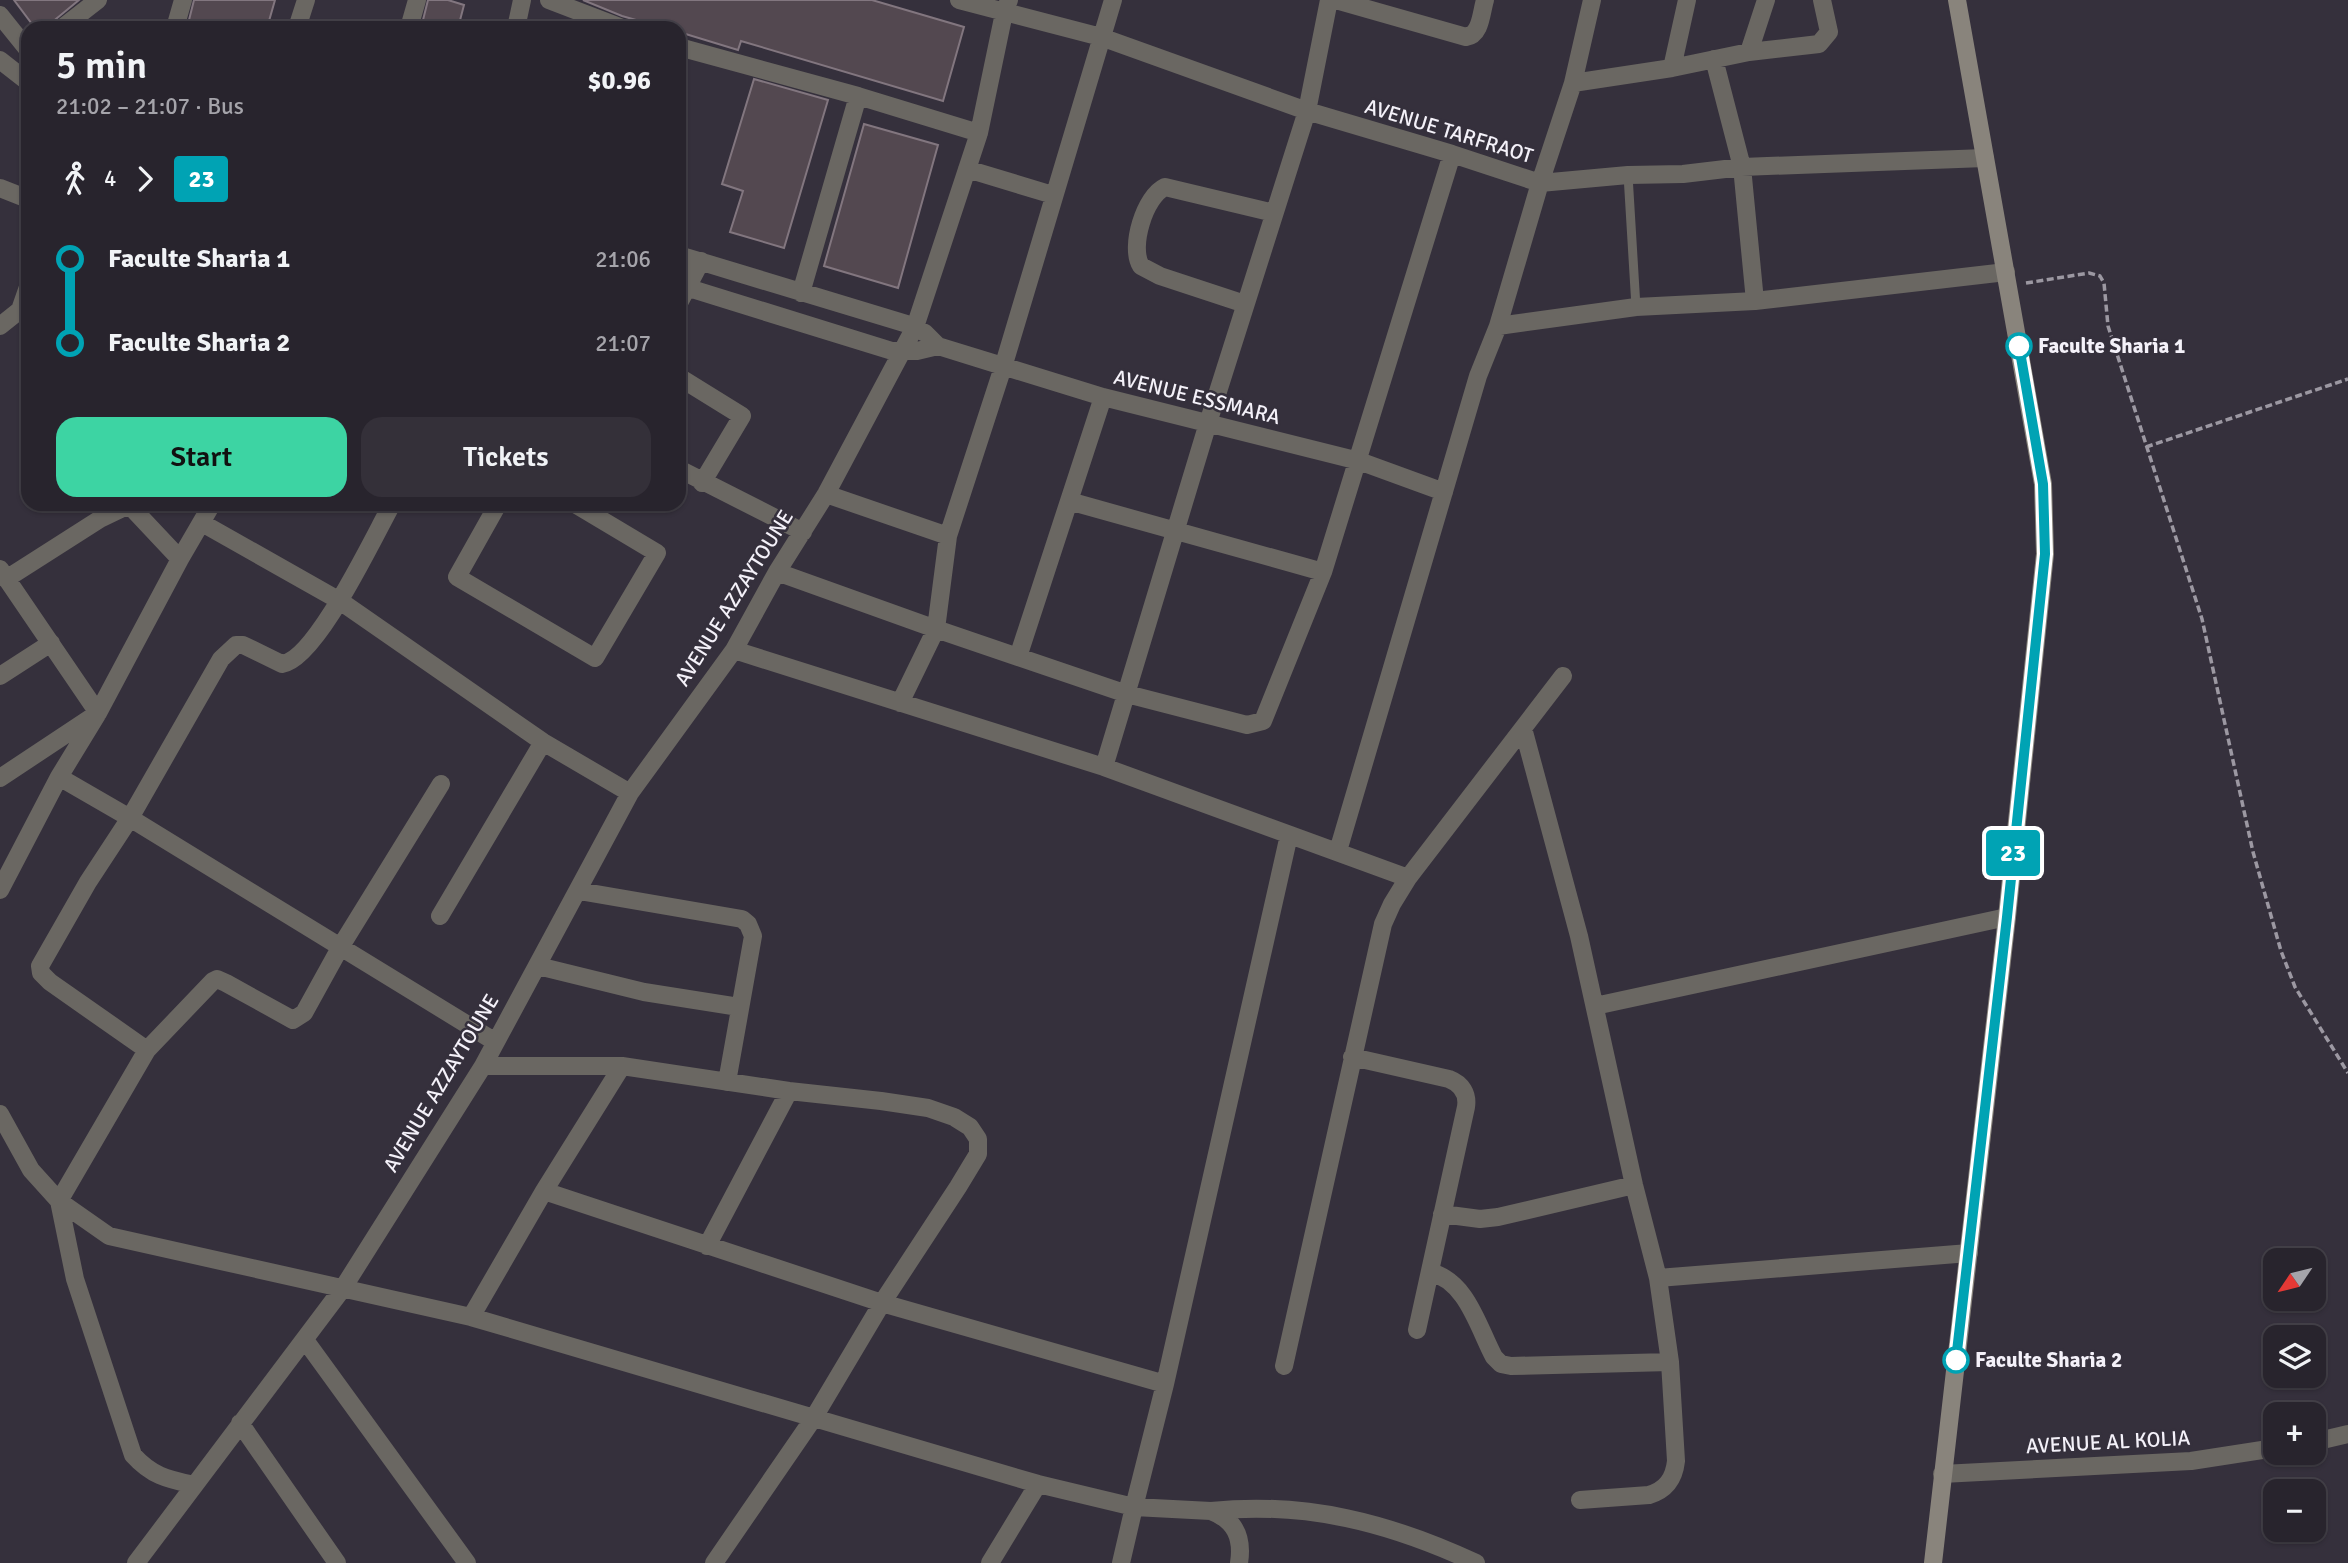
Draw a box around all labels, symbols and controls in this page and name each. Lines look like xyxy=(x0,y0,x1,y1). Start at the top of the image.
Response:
text: 5 min xyxy=(56,42,147,89)
text: $0.96 xyxy=(587,65,651,97)
text: 21:02 – 21:07 · Bus xyxy=(56,92,244,121)
street label: AVENUE TARFRAOT xyxy=(1362,93,1537,169)
icon: walk xyxy=(56,160,94,198)
icon: forward xyxy=(126,160,164,198)
text: 4 xyxy=(104,164,116,193)
text: 23 xyxy=(188,164,214,194)
text: Faculte Sharia 1 xyxy=(108,243,290,275)
text: 21:06 xyxy=(595,245,651,274)
text: Faculte Sharia 2 xyxy=(108,327,290,359)
text: 21:07 xyxy=(595,329,651,358)
marker: Faculte Sharia 1 xyxy=(2006,333,2032,359)
place label: Faculte Sharia 1 xyxy=(2038,333,2185,359)
street label: AVENUE ESSMARA xyxy=(1111,364,1283,430)
button: Start xyxy=(56,417,347,497)
button: Tickets xyxy=(361,417,651,497)
street label: AVENUE AZZAYTOUNE xyxy=(669,505,799,691)
line badge: 23 xyxy=(1982,830,2044,876)
text: 23 xyxy=(2000,838,2026,868)
street label: AVENUE AZZAYTOUNE xyxy=(378,989,504,1177)
north arrow xyxy=(2263,1248,2326,1311)
map controls xyxy=(2263,1248,2326,1542)
button: layers xyxy=(2263,1325,2326,1388)
marker: Faculte Sharia 2 xyxy=(1943,1347,1969,1373)
place label: Faculte Sharia 2 xyxy=(1975,1347,2122,1373)
button: + xyxy=(2263,1402,2326,1465)
street label: AVENUE AL KOLIA xyxy=(2025,1425,2191,1459)
button: − xyxy=(2263,1479,2326,1542)

